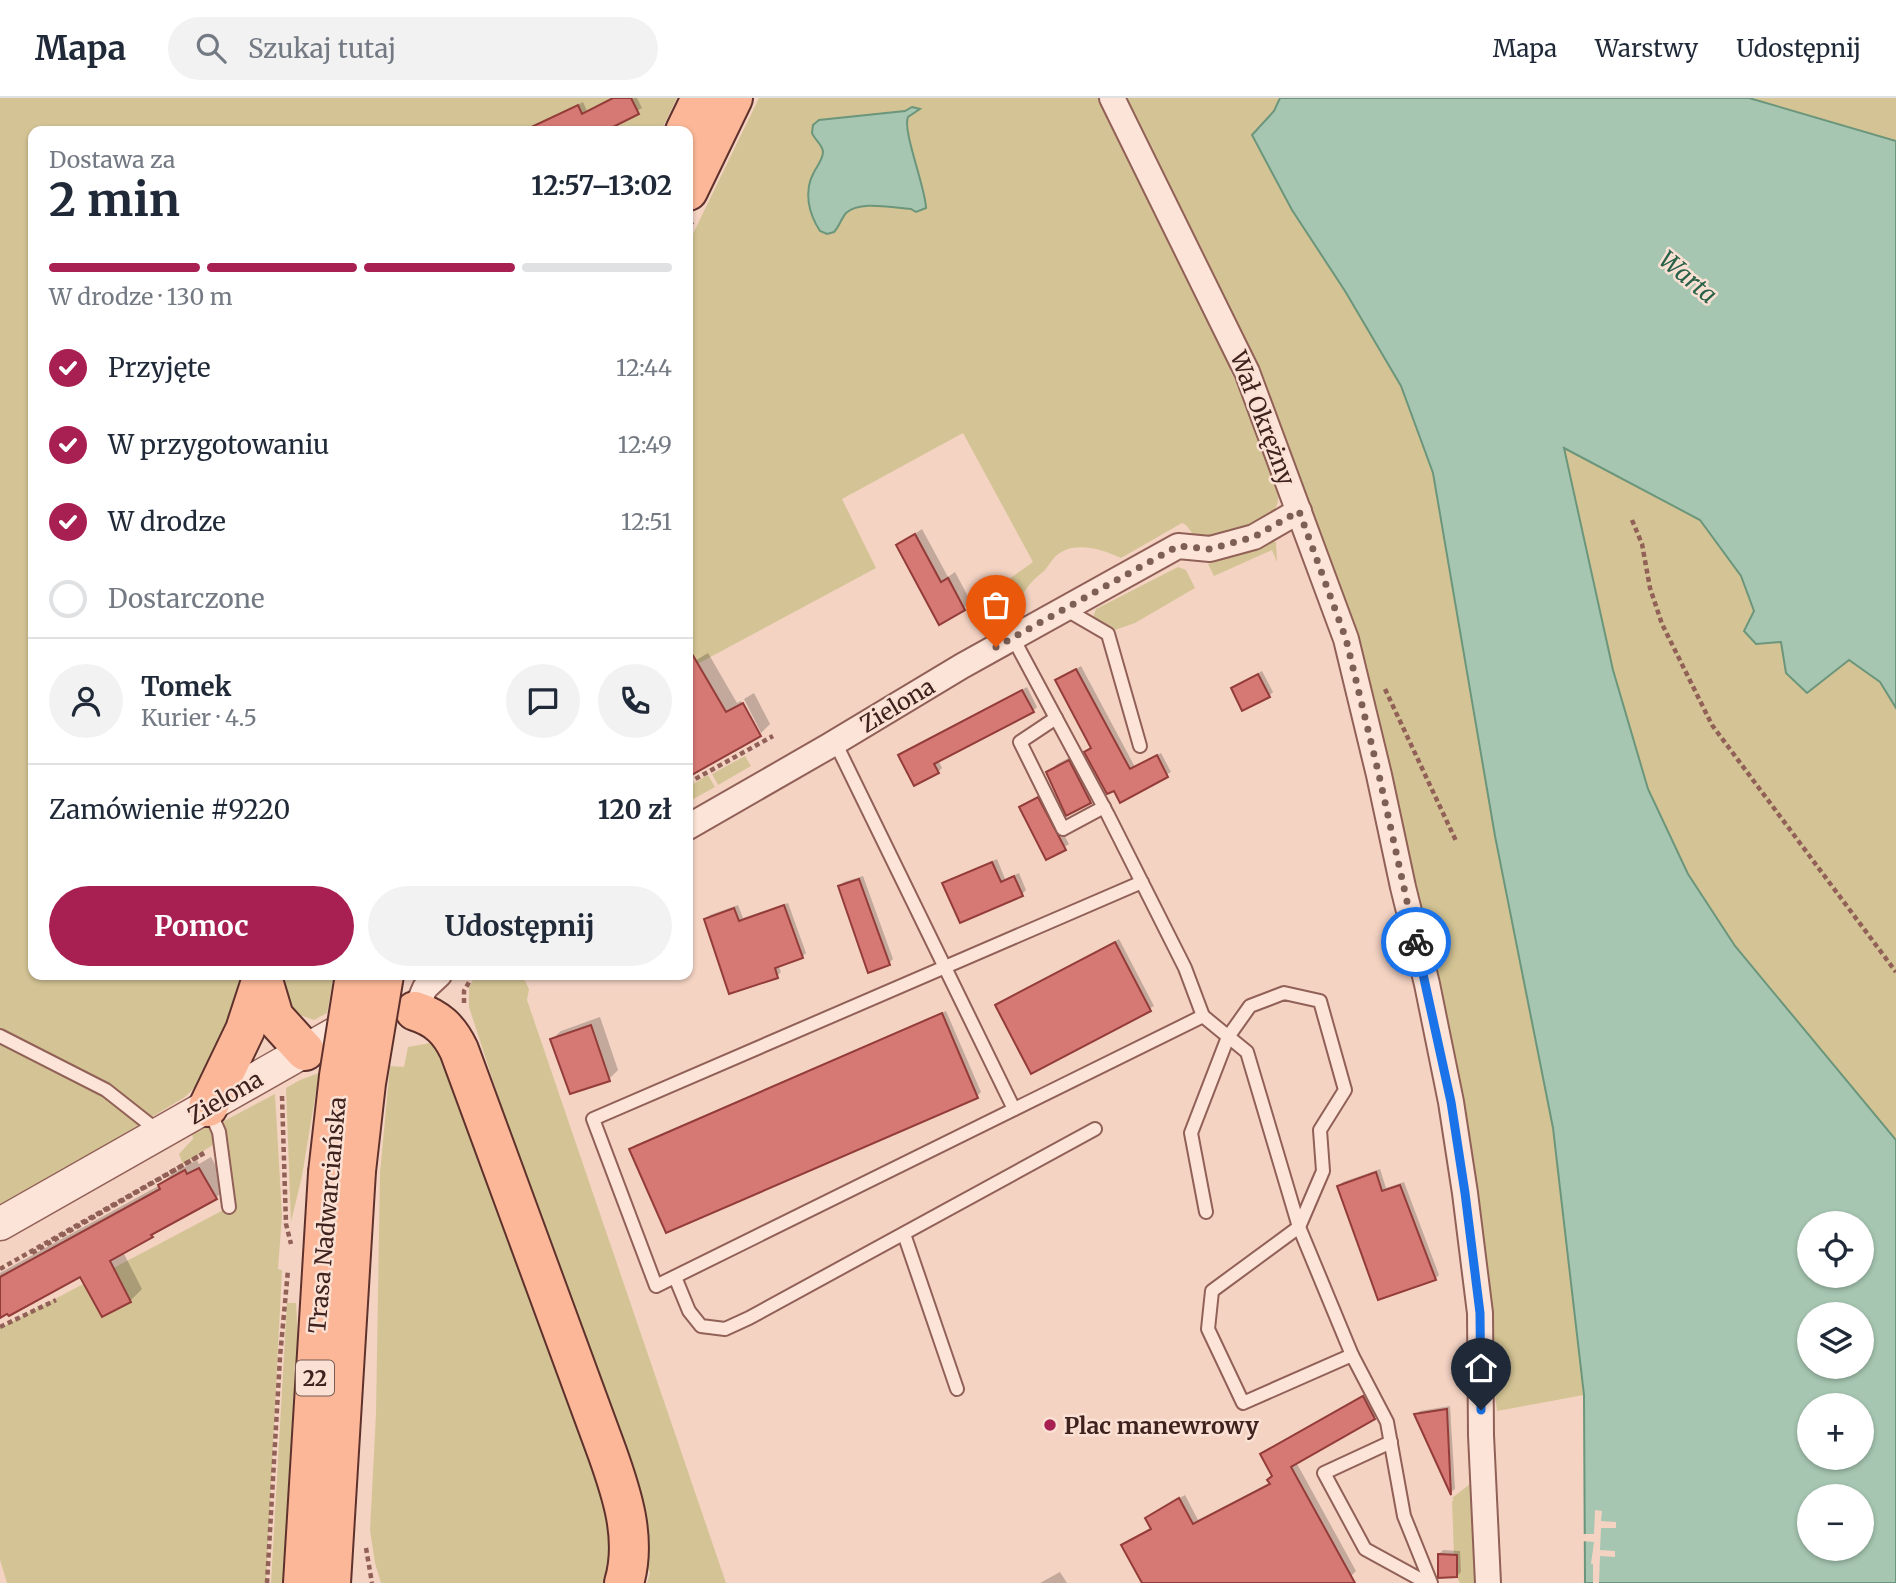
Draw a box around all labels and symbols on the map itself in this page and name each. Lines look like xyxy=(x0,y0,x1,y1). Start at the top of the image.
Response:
water label: Warta xyxy=(1653,244,1723,310)
street label: Wał Okrężny xyxy=(1224,346,1302,490)
pin xyxy=(966,575,1026,647)
street label: Zielona xyxy=(854,671,940,739)
courier xyxy=(1381,907,1451,977)
street label: Zielona xyxy=(182,1064,268,1130)
street label: Trasa Nadwarciańska xyxy=(302,1095,352,1335)
pin xyxy=(1451,1338,1511,1410)
road number: 22 xyxy=(296,1360,334,1396)
place label: Plac manewrowy xyxy=(1064,1411,1259,1440)
marker: Plac manewrowy xyxy=(1042,1417,1058,1433)

